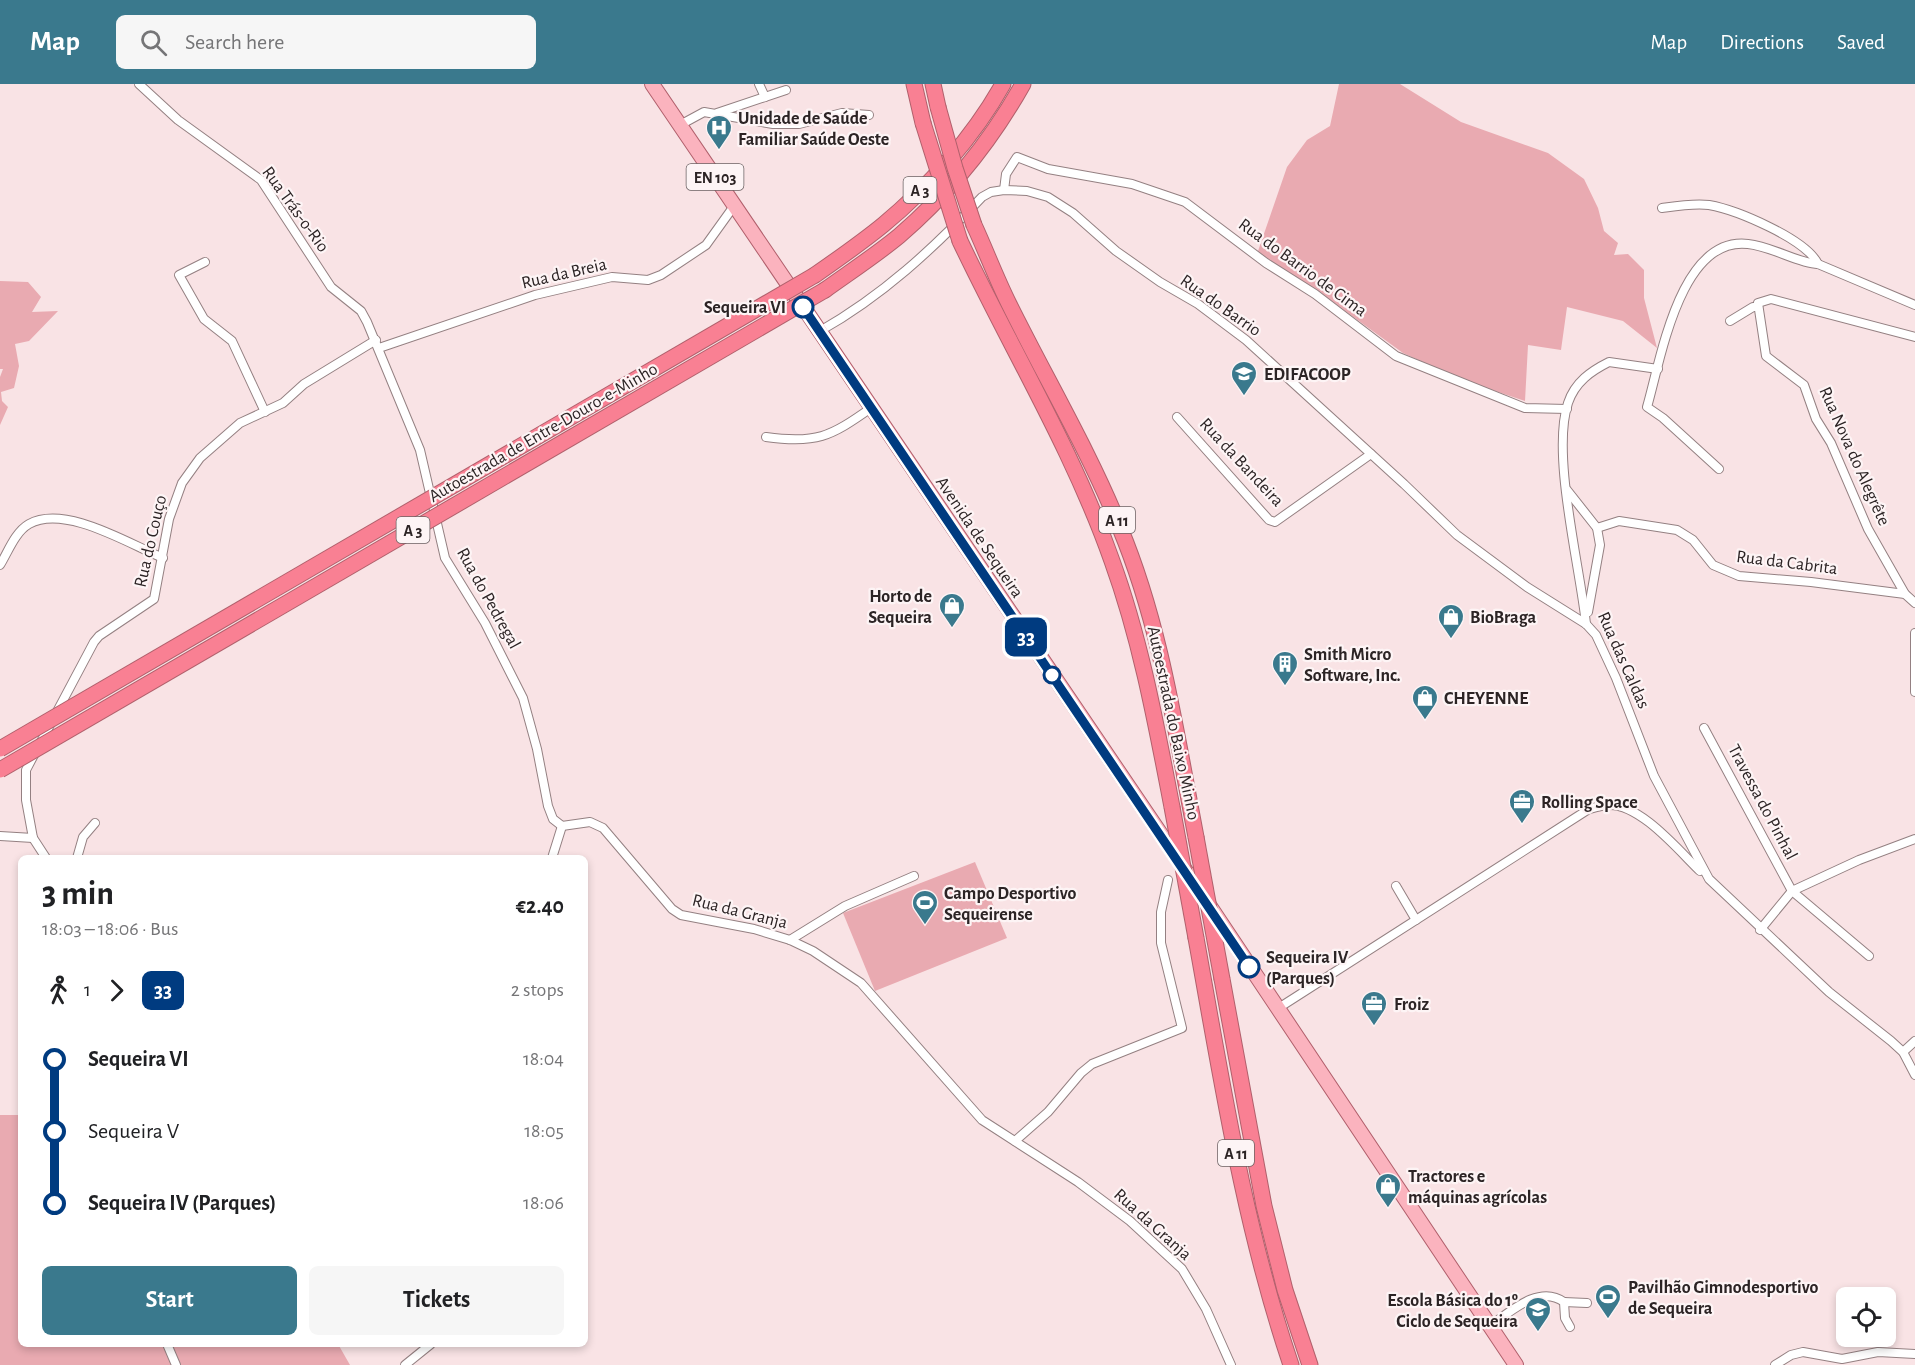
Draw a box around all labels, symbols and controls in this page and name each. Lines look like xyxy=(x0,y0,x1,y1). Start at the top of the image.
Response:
search box xyxy=(116,15,536,69)
icon: search xyxy=(137,26,170,59)
text: Map xyxy=(30,28,80,56)
text: Search here xyxy=(185,31,284,53)
text: Map xyxy=(1651,32,1687,53)
text: Directions xyxy=(1720,32,1804,53)
text: Saved xyxy=(1837,32,1885,53)
place label: Unidade de Saúde Familiar Saúde Oeste xyxy=(738,110,889,149)
hospital icon: Unidade de Saúde Familiar Saúde Oeste xyxy=(704,113,734,151)
street label: Rua Trás-o-Rio xyxy=(258,163,332,256)
road number: EN 103 xyxy=(686,164,744,190)
road number: A 3 xyxy=(904,177,936,203)
street label: Rua do Barrio de Cima xyxy=(1235,215,1370,320)
street label: Rua da Breia xyxy=(520,255,609,293)
street label: Rua do Barrio xyxy=(1177,272,1264,340)
marker: Sequeira VI xyxy=(792,296,814,318)
place label: Sequeira VI xyxy=(704,299,786,317)
school or university icon: EDIFACOOP xyxy=(1229,359,1259,397)
street label: Autoestrada de Entre-Douro-e-Minho xyxy=(426,360,661,506)
place label: EDIFACOOP xyxy=(1264,366,1351,384)
street label: Rua Nova do Alegrête xyxy=(1815,384,1893,529)
street label: Rua da Bandeira xyxy=(1196,415,1287,510)
street label: Avenida de Sequeira xyxy=(932,474,1026,601)
street label: Rua do Couço xyxy=(132,493,170,589)
road number: A 11 xyxy=(1099,507,1135,533)
road number: A 3 xyxy=(396,517,430,543)
street label: Rua do Pedregal xyxy=(453,545,523,652)
street label: Rua da Cabrita xyxy=(1735,548,1838,578)
place label: Horto de Sequeira xyxy=(868,588,932,627)
shop icon: Horto de Sequeira xyxy=(937,591,967,629)
shop icon: BioBraga xyxy=(1436,602,1466,640)
place label: BioBraga xyxy=(1470,609,1536,627)
street label: Rua das Caldas xyxy=(1594,609,1652,711)
line badge: 33 xyxy=(999,618,1053,656)
street label: Autoestrada do Baixo Minho xyxy=(1144,625,1202,822)
text: 33 xyxy=(1017,627,1035,648)
place label: Smith Micro Software, Inc. xyxy=(1304,646,1401,685)
building icon: Smith Micro Software, Inc. xyxy=(1270,649,1300,687)
unlabelled marker xyxy=(1043,666,1061,684)
shop icon: CHEYENNE xyxy=(1410,683,1440,721)
place label: CHEYENNE xyxy=(1444,690,1528,708)
street label: Travessa do Pinhal xyxy=(1724,742,1800,863)
office icon: Rolling Space xyxy=(1507,787,1537,825)
place label: Rolling Space xyxy=(1541,794,1638,812)
text: 3 min xyxy=(42,878,114,911)
place label: Campo Desportivo Sequeirense xyxy=(944,885,1076,924)
sports icon: Campo Desportivo Sequeirense xyxy=(910,888,940,926)
street label: Rua da Granja xyxy=(690,891,789,932)
text: €2.40 xyxy=(516,895,564,917)
text: 18:03 – 18:06 · Bus xyxy=(42,919,178,939)
place label: Sequeira IV (Parques) xyxy=(1266,949,1349,988)
marker: Sequeira IV (Parques) xyxy=(1238,956,1260,978)
icon: walk xyxy=(42,974,75,1007)
icon: forward xyxy=(100,974,133,1007)
text: 1 xyxy=(84,980,91,1000)
text: 33 xyxy=(154,980,172,1001)
text: 2 stops xyxy=(511,980,564,1000)
office icon: Froiz xyxy=(1359,989,1389,1027)
place label: Froiz xyxy=(1394,996,1430,1014)
text: Sequeira VI xyxy=(88,1048,189,1070)
text: 18:04 xyxy=(523,1049,564,1069)
text: Sequeira V xyxy=(88,1120,179,1142)
text: 18:05 xyxy=(524,1121,564,1141)
road number: A 11 xyxy=(1218,1140,1254,1166)
place label: Tractores e máquinas agrícolas xyxy=(1408,1168,1547,1207)
shop icon: Tractores e máquinas agrícolas xyxy=(1373,1171,1403,1209)
street label: Rua da Granja xyxy=(1110,1186,1195,1264)
text: Sequeira IV (Parques) xyxy=(88,1192,276,1214)
text: 18:06 xyxy=(523,1193,564,1213)
button: Start xyxy=(42,1266,297,1335)
button: Tickets xyxy=(309,1266,564,1335)
place label: Pavilhão Gimnodesportivo de Sequeira xyxy=(1628,1279,1819,1318)
sports icon: Pavilhão Gimnodesportivo de Sequeira xyxy=(1593,1282,1623,1320)
map controls xyxy=(1836,1287,1896,1347)
button: locate xyxy=(1836,1287,1896,1347)
place label: Escola Básica do 1º Ciclo de Sequeira xyxy=(1387,1292,1518,1331)
school or university icon: Escola Básica do 1º Ciclo de Sequeira xyxy=(1523,1295,1553,1333)

